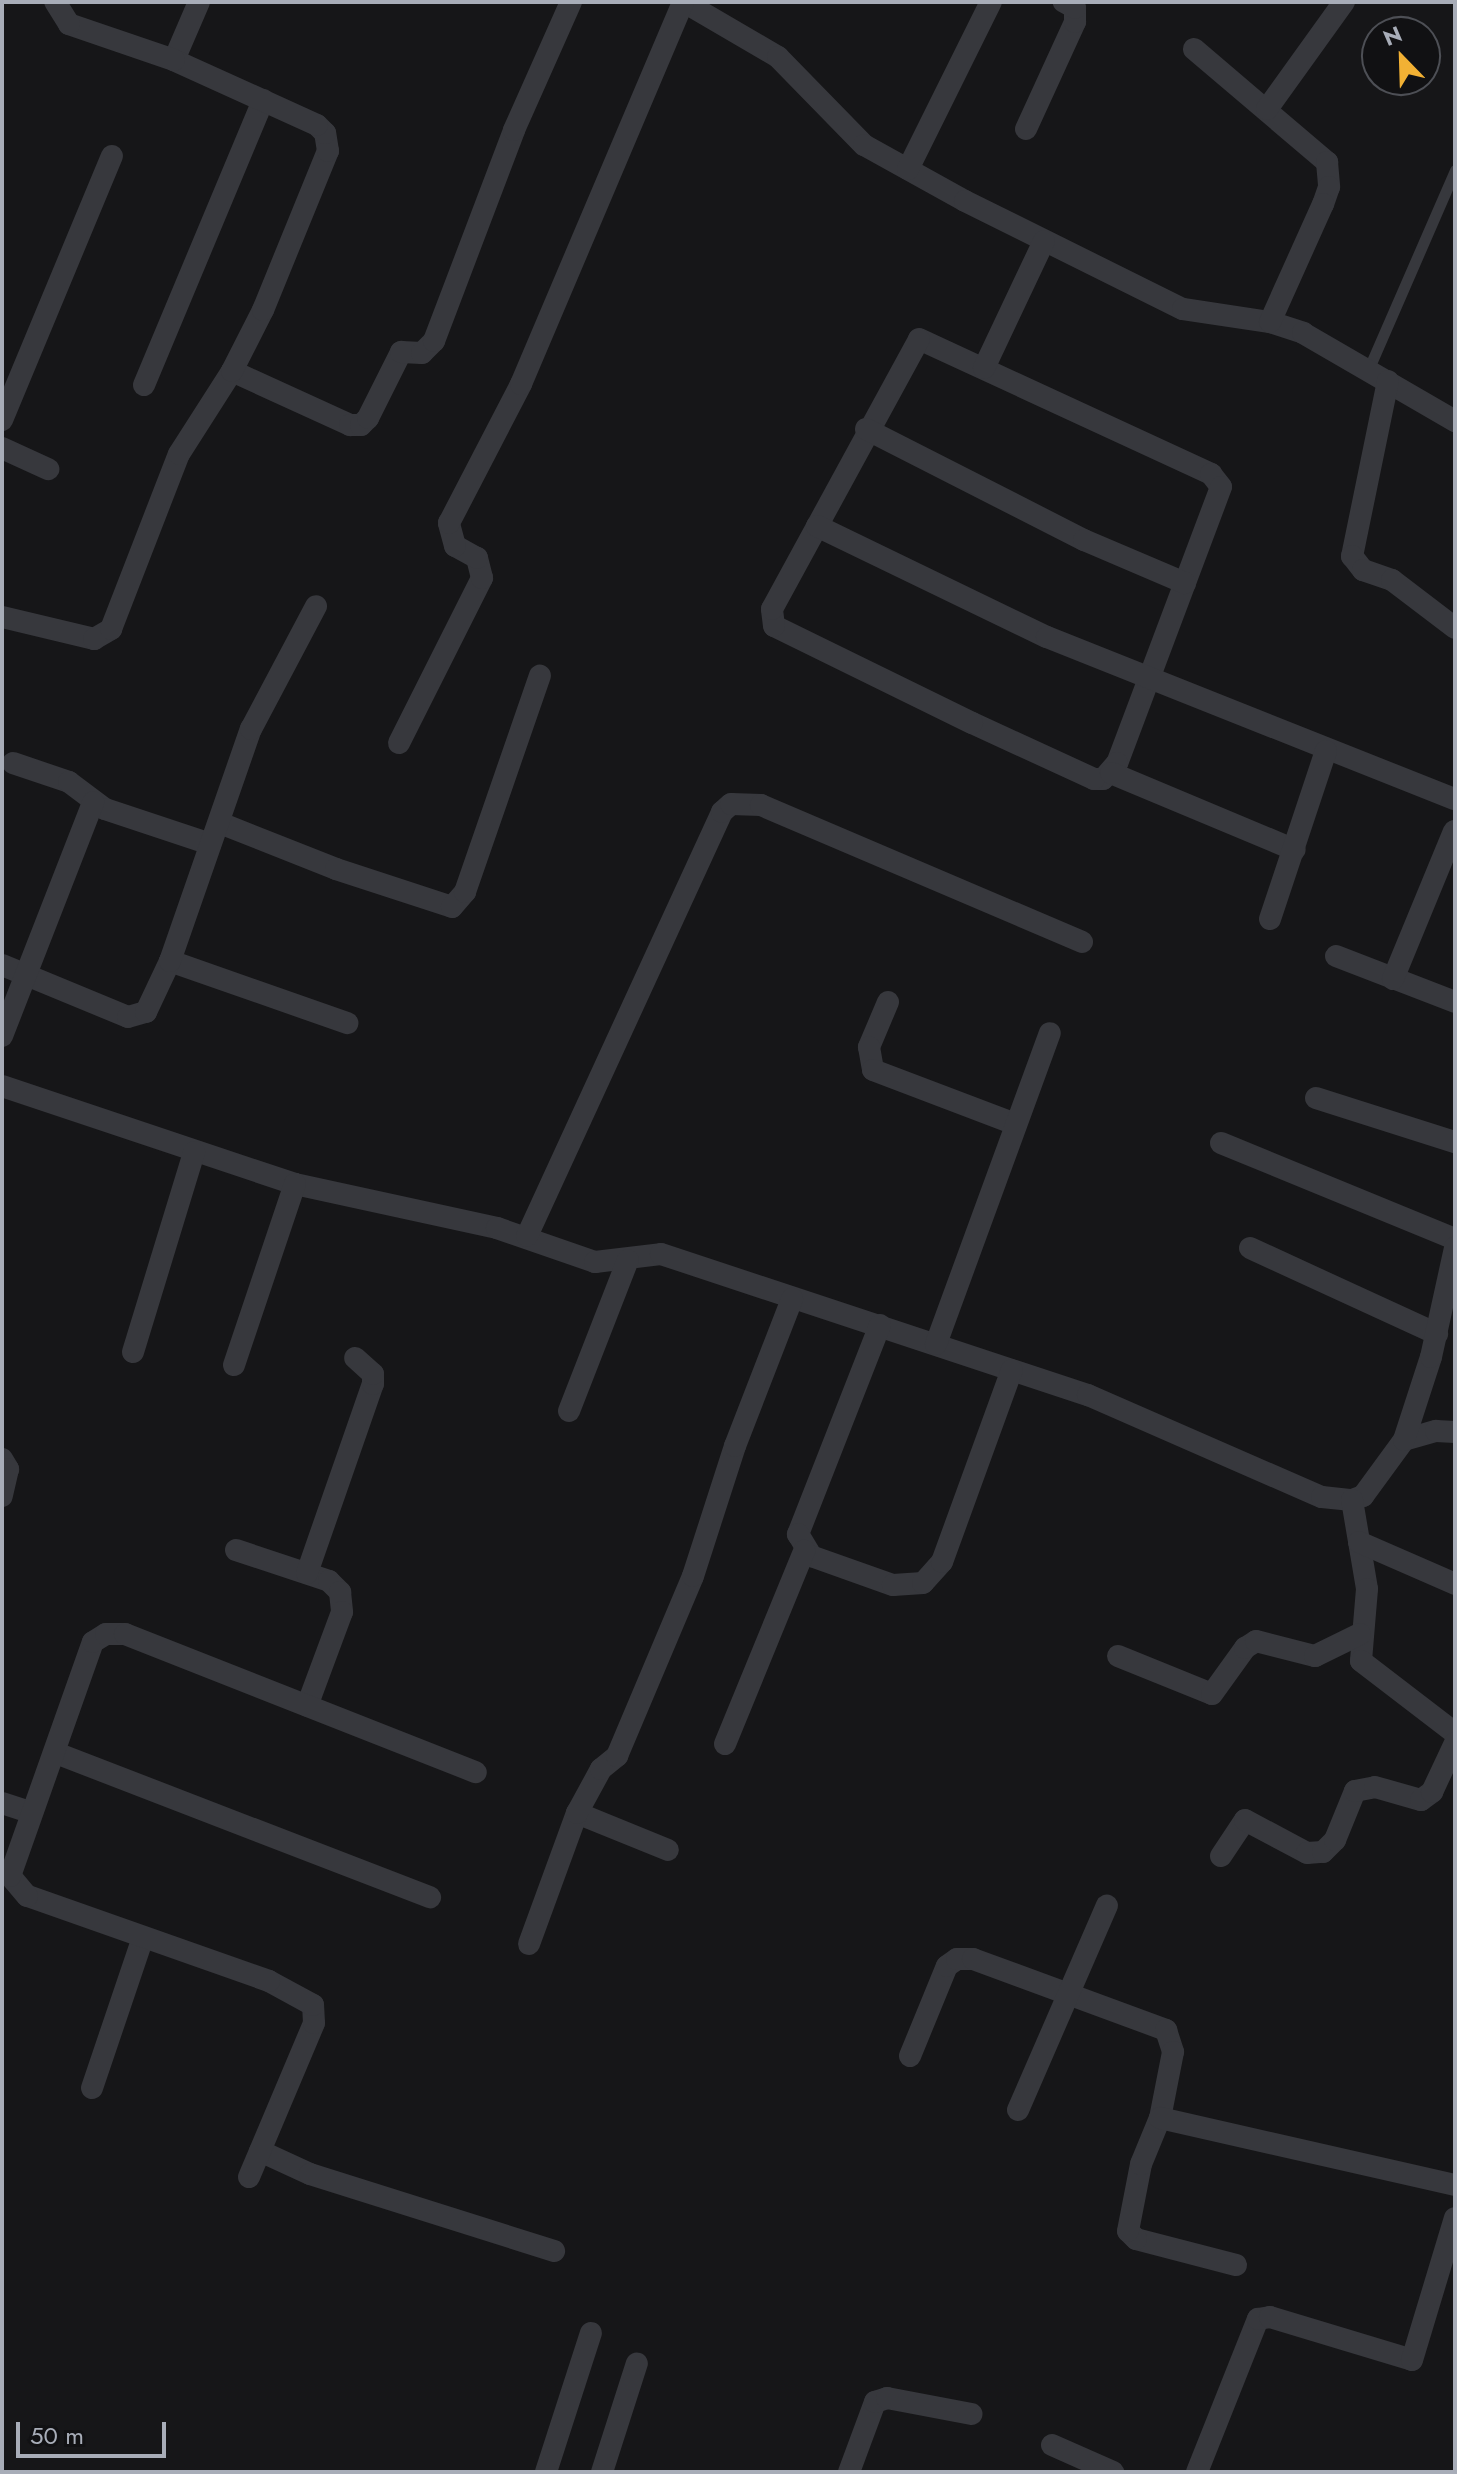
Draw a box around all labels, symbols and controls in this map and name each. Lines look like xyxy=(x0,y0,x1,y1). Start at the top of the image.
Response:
north arrow xyxy=(1361,16,1441,96)
text: N xyxy=(1378,18,1407,54)
scale bar xyxy=(20,2406,170,2456)
text: 50 m xyxy=(30,2418,84,2453)

